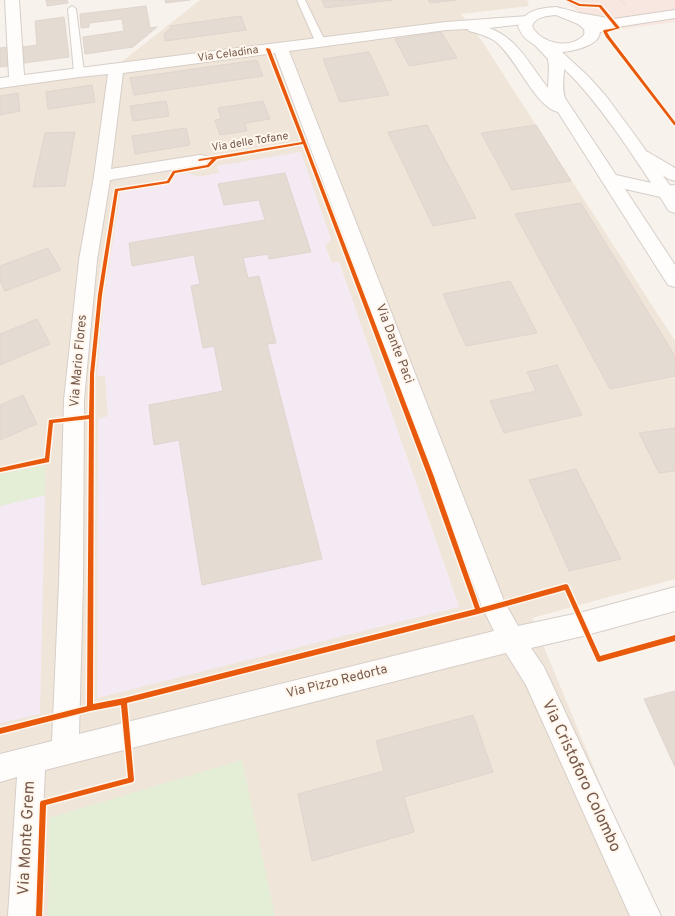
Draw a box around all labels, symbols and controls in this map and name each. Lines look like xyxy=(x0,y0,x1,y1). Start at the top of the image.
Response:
street label: Via Celadina xyxy=(197,43,260,65)
street label: Via delle Tofane xyxy=(211,129,289,155)
street label: Via Dante Paci xyxy=(371,302,417,386)
street label: Via Mario Flores xyxy=(67,314,91,408)
street label: Via Pizzo Redorta xyxy=(285,662,389,702)
street label: Via Cristoforo Colombo xyxy=(537,697,625,855)
street label: Via Monte Grem xyxy=(14,780,40,896)

